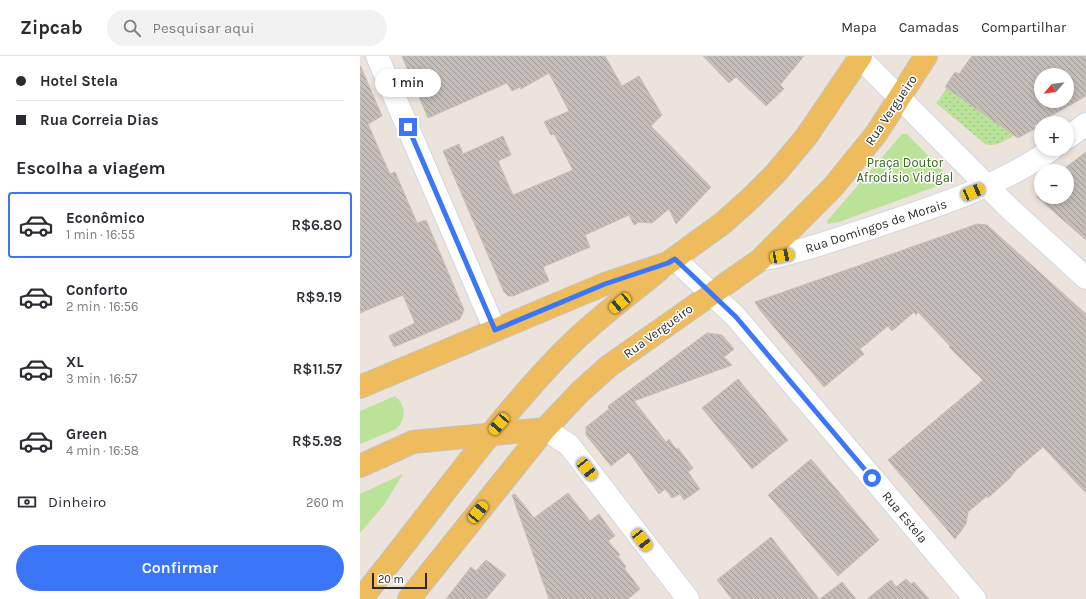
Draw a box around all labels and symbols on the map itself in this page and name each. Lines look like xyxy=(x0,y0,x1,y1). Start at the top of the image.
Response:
north arrow xyxy=(1034,68,1074,108)
callout: 1 min xyxy=(375,69,441,97)
street label: Rua Vergueiro xyxy=(862,72,920,148)
route end xyxy=(399,118,417,136)
park label: Praça Doutor Afrodísio Vidigal xyxy=(857,155,953,185)
car xyxy=(960,182,986,202)
street label: Rua Domingos de Morais xyxy=(803,196,949,256)
car xyxy=(769,248,795,264)
car xyxy=(607,291,633,315)
street label: Rua Vergueiro xyxy=(621,301,695,361)
car xyxy=(487,411,511,437)
car xyxy=(575,456,599,482)
route start xyxy=(863,469,881,487)
street label: Rua Estela xyxy=(879,488,931,546)
car xyxy=(466,499,490,525)
car xyxy=(630,527,654,553)
scale bar xyxy=(372,571,427,590)

